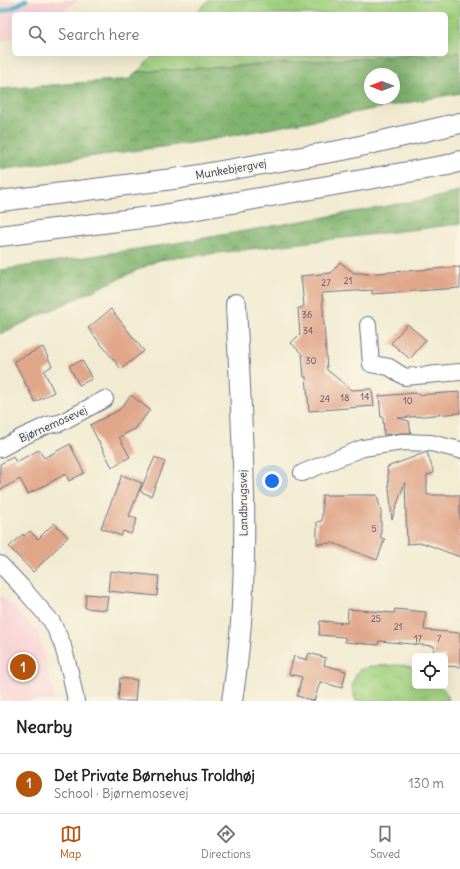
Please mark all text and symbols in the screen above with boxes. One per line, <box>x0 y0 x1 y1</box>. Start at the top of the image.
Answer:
search box <box>12 12 448 56</box>
icon: search <box>26 23 48 45</box>
text: Search here <box>58 25 139 44</box>
north arrow <box>364 68 400 104</box>
street label: Munkebjergvej <box>194 156 268 182</box>
house number: 21 <box>344 275 352 286</box>
house number: 27 <box>321 277 331 288</box>
house number: 36 <box>302 309 312 320</box>
house number: 34 <box>303 325 313 336</box>
house number: 30 <box>305 355 317 366</box>
house number: 14 <box>361 391 369 402</box>
house number: 18 <box>341 392 349 403</box>
house number: 24 <box>320 393 330 404</box>
house number: 10 <box>403 395 413 406</box>
street label: Bjørnemosevej <box>17 403 89 445</box>
street label: Landbrugsvej <box>235 469 251 537</box>
your location <box>262 471 282 491</box>
house number: 5 <box>371 523 377 534</box>
house number: 25 <box>371 613 381 624</box>
house number: 21 <box>394 621 402 632</box>
house number: 17 <box>414 633 423 644</box>
house number: 7 <box>437 633 442 644</box>
pin: 1 <box>10 652 36 682</box>
map controls <box>412 653 448 689</box>
button: locate <box>412 653 448 689</box>
text: Nearby <box>16 716 72 738</box>
text: Det Private Børnehus Troldhøj <box>54 766 255 785</box>
text: 1 <box>26 775 32 792</box>
text: 130 m <box>408 775 444 792</box>
text: School · Bjørnemosevej <box>54 785 188 802</box>
tab: Map <box>60 823 82 861</box>
tab: Directions <box>201 823 251 861</box>
tab: Saved <box>370 823 400 861</box>

